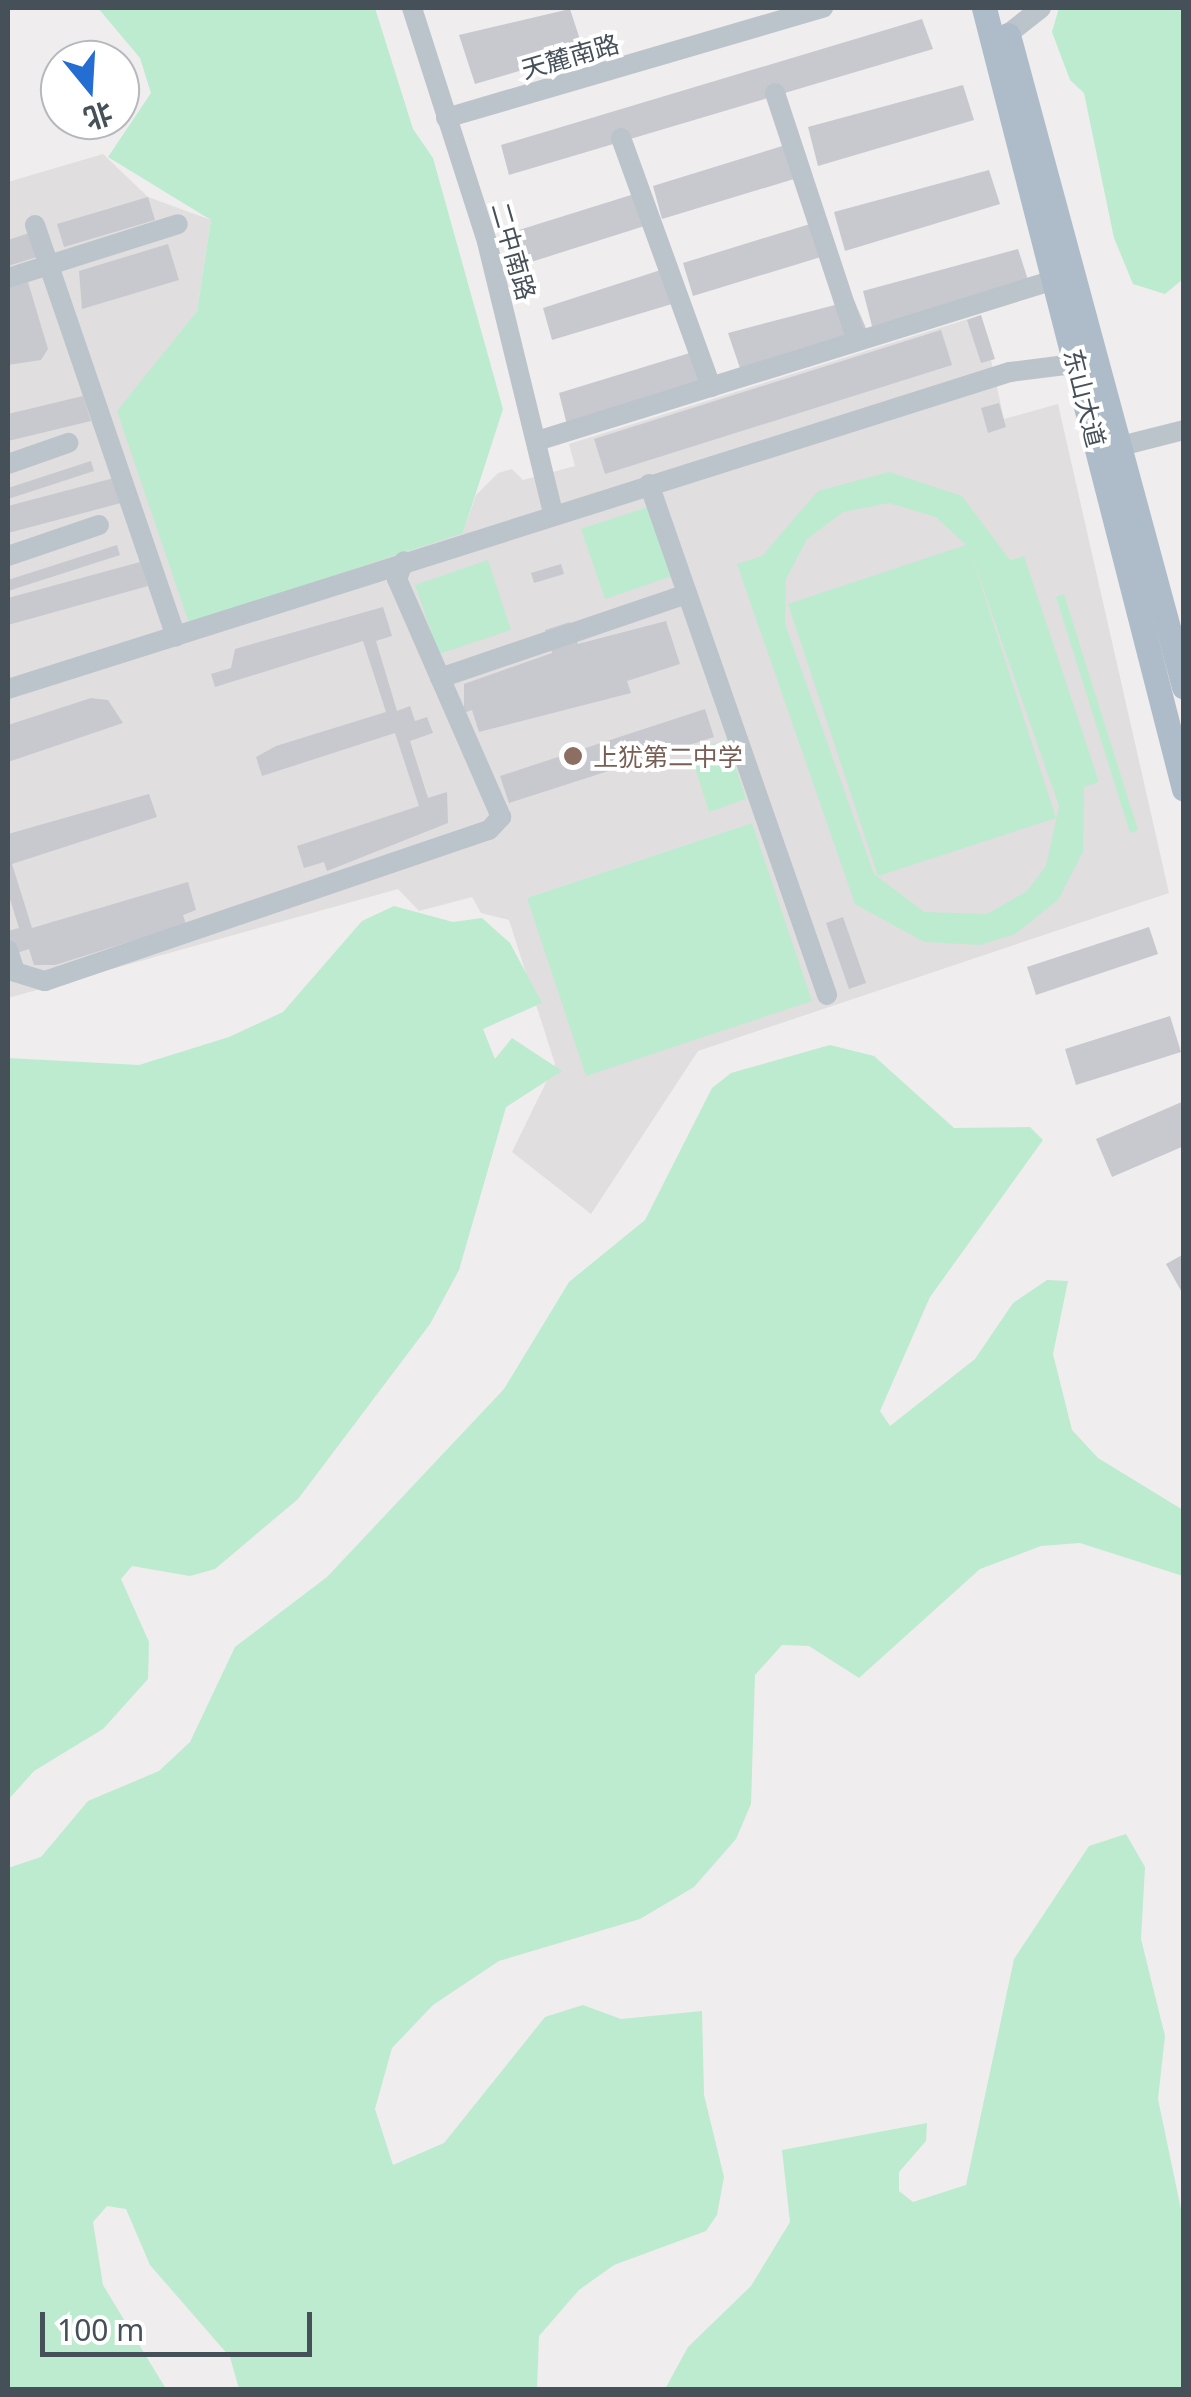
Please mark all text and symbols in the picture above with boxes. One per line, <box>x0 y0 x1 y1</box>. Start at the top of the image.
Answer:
street label: 天麓南路 <box>518 28 622 84</box>
north arrow <box>40 40 140 140</box>
text: 北 <box>79 94 118 139</box>
street label: 二中南路 <box>486 199 542 303</box>
street label: 东山大道 <box>1058 346 1112 450</box>
place label: 上犹第二中学 <box>593 741 743 771</box>
marker: 上犹第二中学 <box>562 745 584 767</box>
scale bar <box>45 2292 318 2354</box>
text: 100 m <box>57 2309 144 2350</box>

